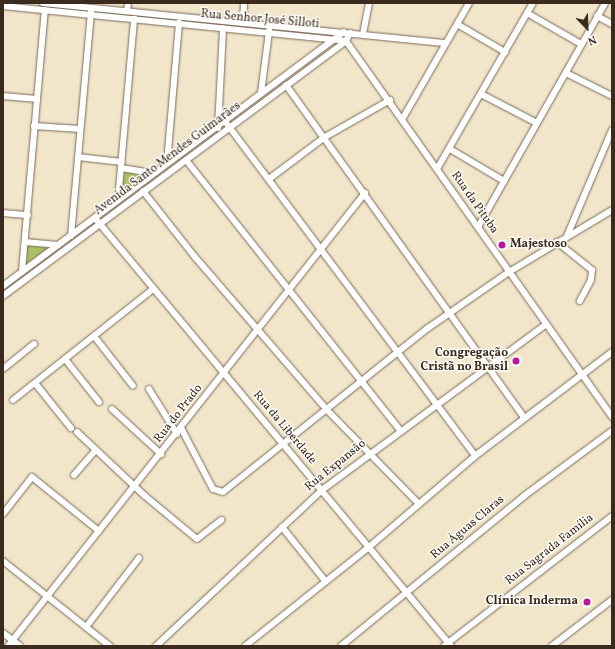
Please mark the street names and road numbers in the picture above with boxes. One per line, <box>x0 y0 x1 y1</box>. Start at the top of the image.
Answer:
street label: Rua Senhor José Silloti <box>200 8 320 32</box>
street label: Avenida Santo Mendes Guimarães <box>92 99 244 219</box>
street label: Rua da Pituba <box>447 169 501 237</box>
street label: Rua do Prado <box>152 382 206 446</box>
street label: Rua da Liberdade <box>249 388 319 468</box>
street label: Rua Expansão <box>303 437 369 495</box>
street label: Rua Águas Claras <box>428 493 508 563</box>
street label: Rua Sagrada Família <box>503 511 597 589</box>

